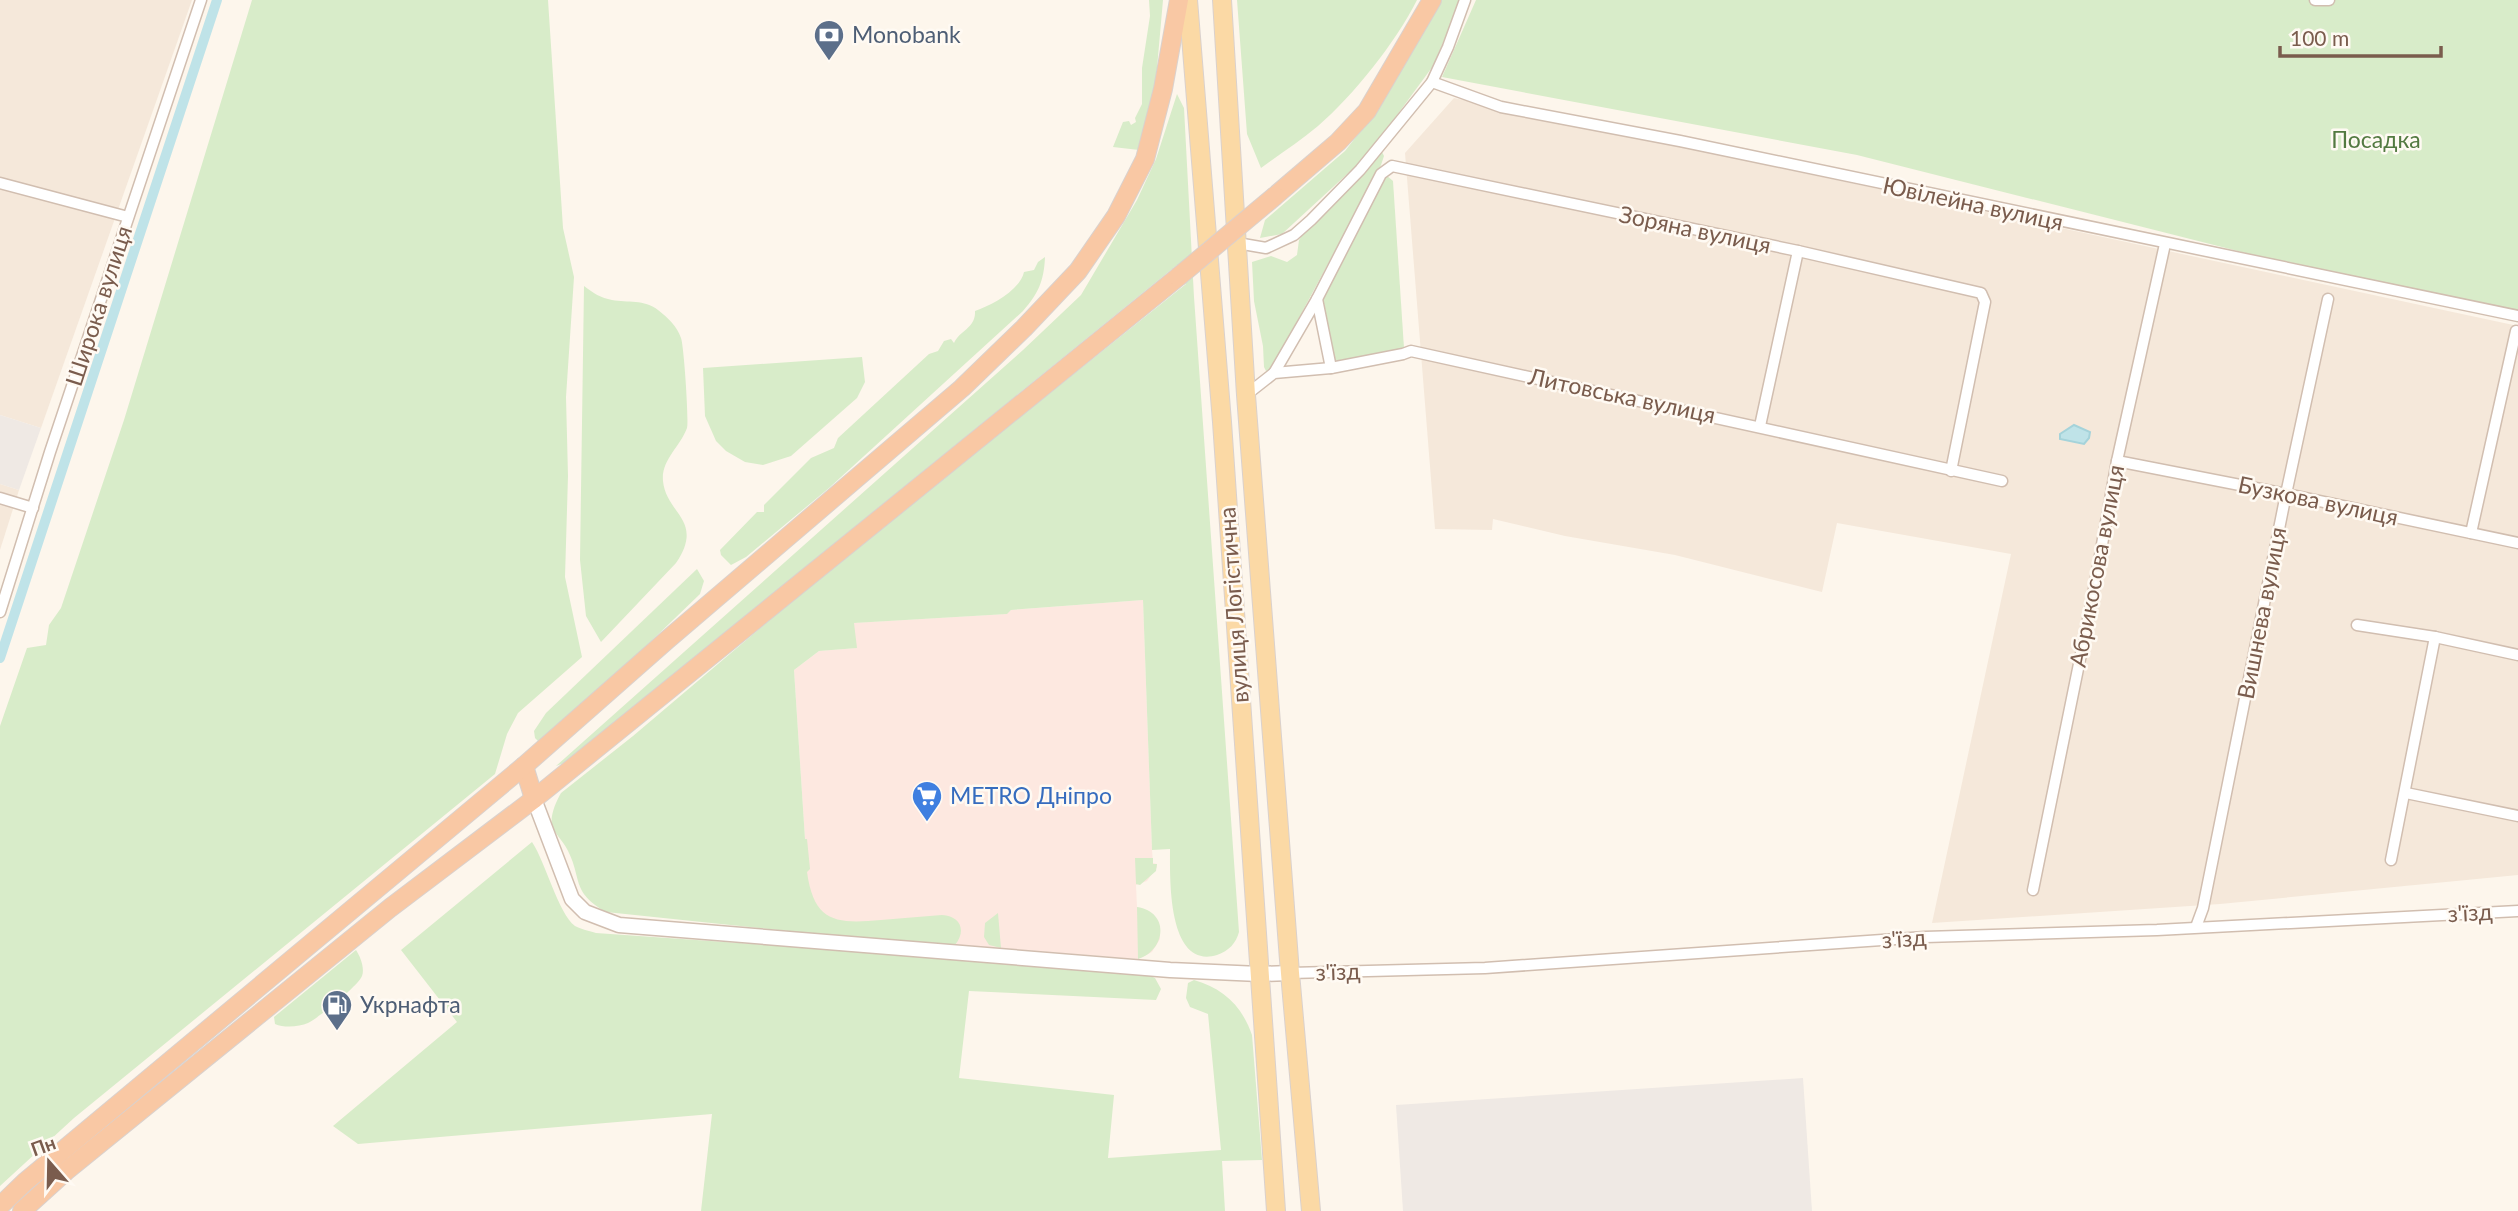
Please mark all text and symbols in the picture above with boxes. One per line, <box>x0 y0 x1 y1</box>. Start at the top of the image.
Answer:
scale bar <box>2280 14 2441 58</box>
bank icon: Monobank <box>812 18 846 62</box>
place label: Monobank <box>852 20 961 48</box>
text: 100 m <box>2290 25 2349 50</box>
park label: Посадка <box>2331 125 2421 153</box>
street label: Ювілейна вулиця <box>1880 170 2066 236</box>
street label: Зоряна вулиця <box>1617 199 1774 259</box>
street label: Широка вулиця <box>59 222 137 389</box>
street label: Литовська вулиця <box>1525 361 1718 429</box>
street label: Абрикосова вулиця <box>2063 462 2129 669</box>
street label: Бузкова вулиця <box>2236 469 2401 531</box>
street label: вулиця Логістична <box>1212 506 1254 704</box>
street label: Вишнева вулиця <box>2231 525 2291 701</box>
supermarket icon: METRO Дніпро <box>910 779 944 823</box>
place label: METRO Дніпро <box>950 781 1112 809</box>
street label: з'їзд <box>2447 897 2493 927</box>
street label: з'їзд <box>1881 922 1927 954</box>
street label: з'їзд <box>1315 956 1361 986</box>
fuel station icon: Укрнафта <box>320 988 354 1032</box>
place label: Укрнафта <box>360 990 461 1018</box>
north arrow <box>14 1127 84 1197</box>
text: Пн <box>27 1131 59 1161</box>

